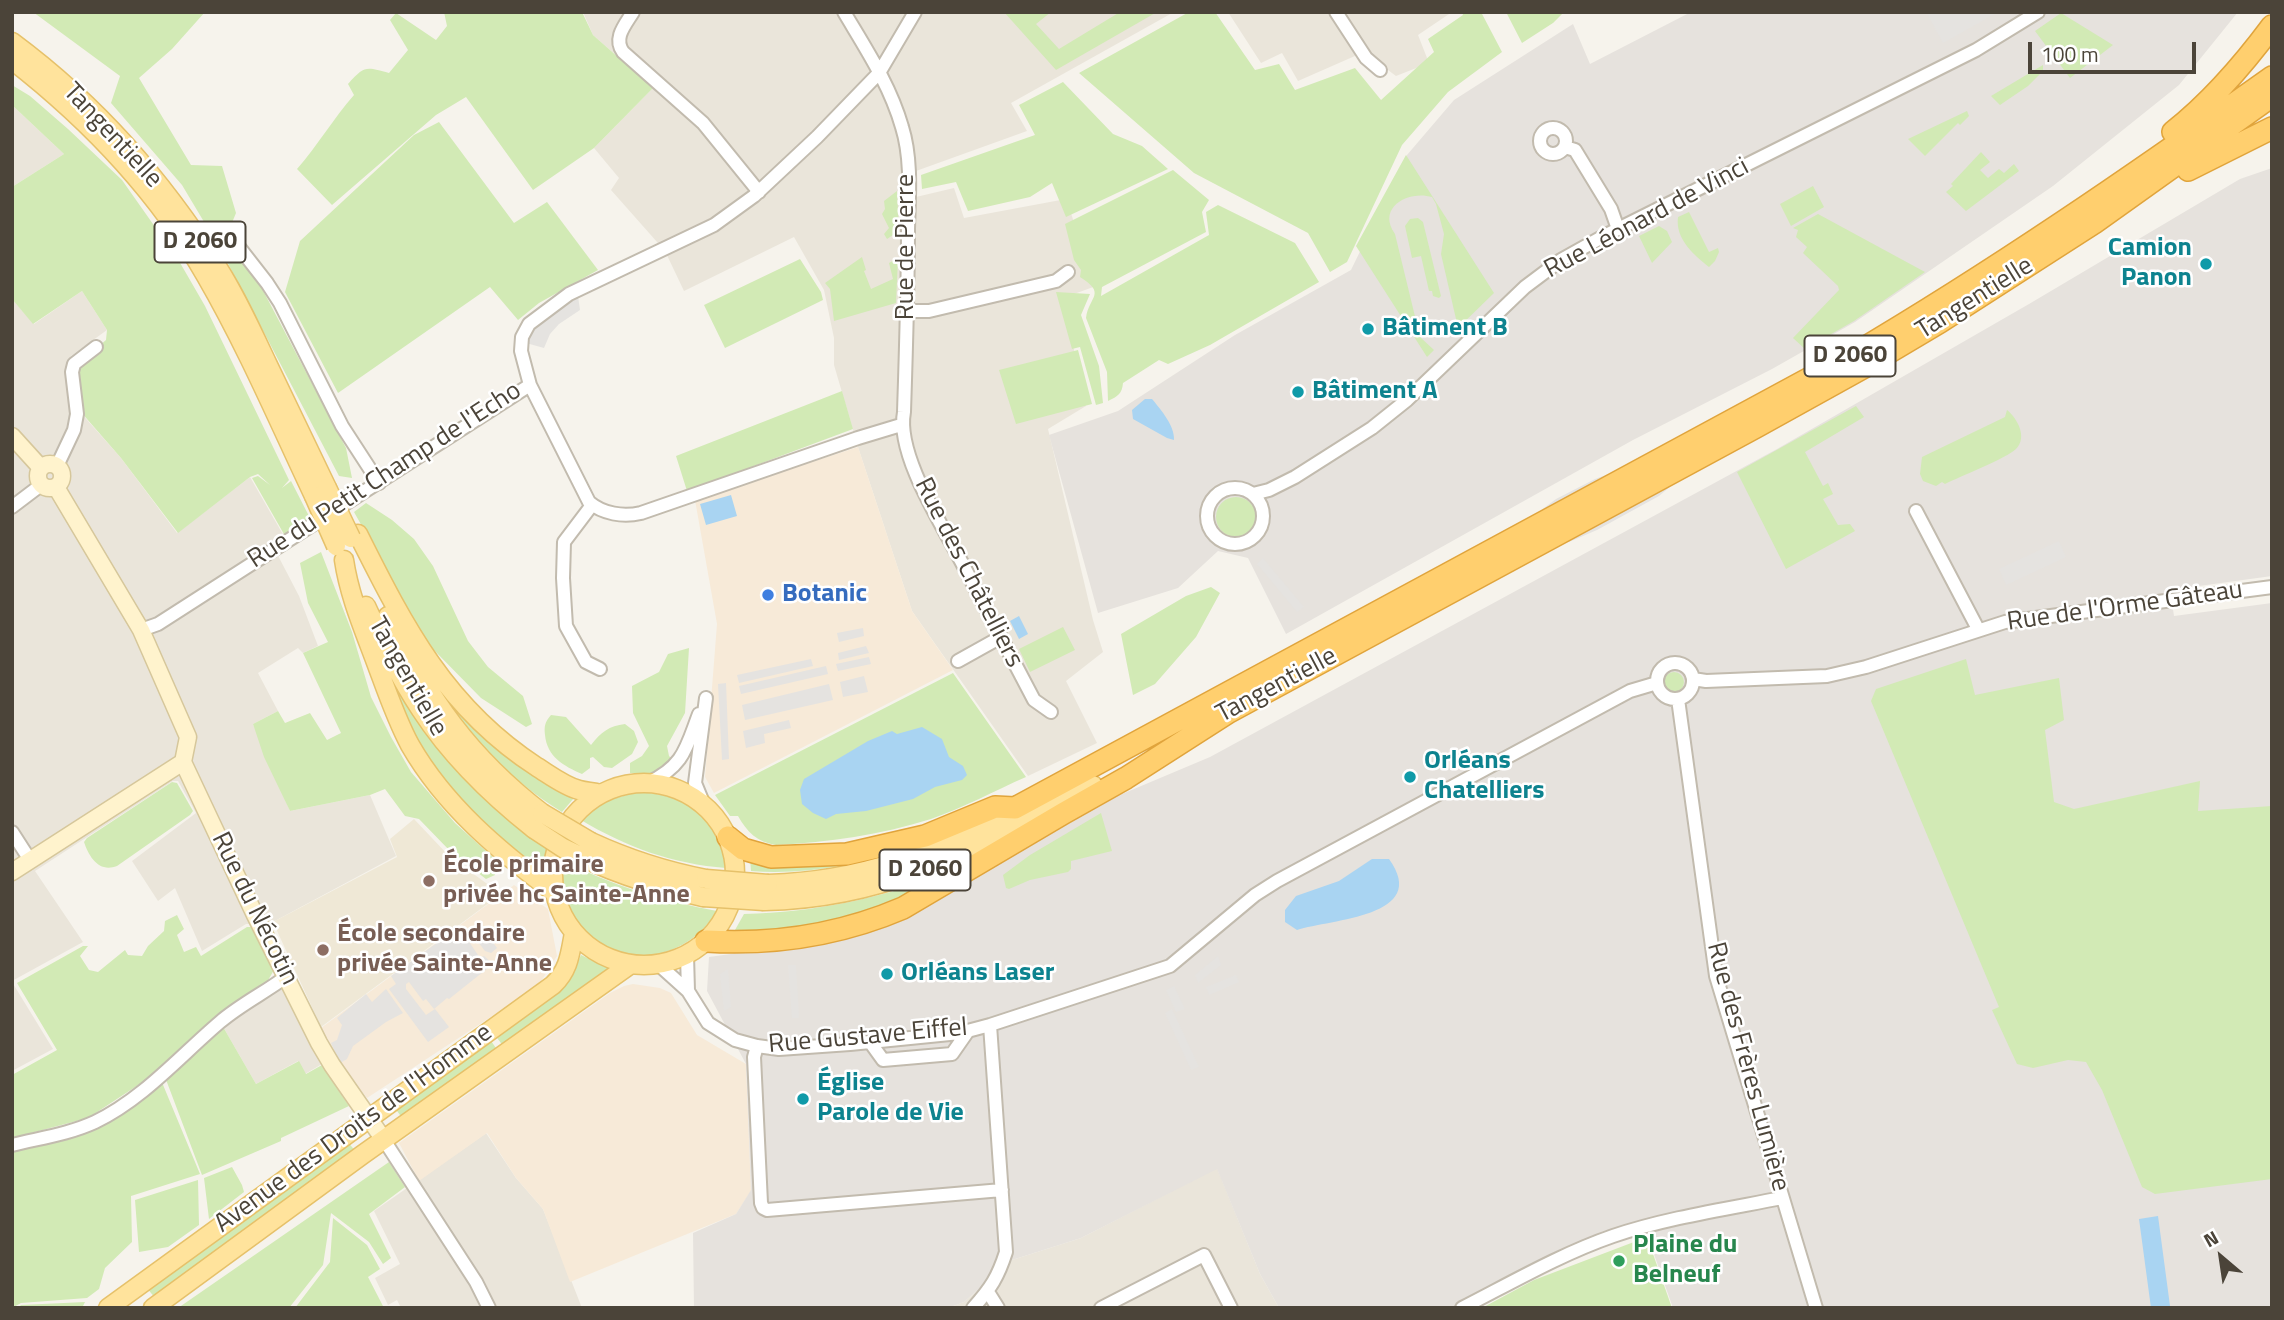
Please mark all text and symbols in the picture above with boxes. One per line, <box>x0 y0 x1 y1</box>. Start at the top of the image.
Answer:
scale bar <box>2032 28 2200 72</box>
text: 100 m <box>2041 38 2098 70</box>
street label: Tangentielle <box>56 77 168 195</box>
street label: Rue Léonard de Vinci <box>1539 152 1755 286</box>
street label: Rue de Pierre <box>891 174 923 320</box>
road number: D 2060 <box>154 222 246 262</box>
place label: Camion Panon <box>2108 233 2192 294</box>
street label: Tangentielle <box>1911 251 2039 347</box>
marker: Camion Panon <box>2198 256 2214 272</box>
place label: Bâtiment B <box>1382 313 1508 345</box>
marker: Bâtiment B <box>1360 321 1376 337</box>
road number: D 2060 <box>1804 335 1896 376</box>
street label: Rue du Petit Champ de l'Echo <box>243 376 527 576</box>
place label: Bâtiment A <box>1312 376 1438 408</box>
marker: Bâtiment A <box>1290 384 1306 400</box>
street label: Rue des Châtelliers <box>907 473 1029 673</box>
street label: Rue de l'Orme Gâteau <box>2005 575 2245 639</box>
place label: Botanic <box>782 579 867 611</box>
marker: Botanic <box>760 587 776 603</box>
street label: Tangentielle <box>361 612 453 742</box>
street label: Tangentielle <box>1211 641 1343 731</box>
place label: Orléans Chatelliers <box>1424 746 1544 808</box>
marker: Orléans Chatelliers <box>1402 769 1418 785</box>
street label: Rue du Nécotin <box>204 828 304 990</box>
place label: École primaire privée hc Sainte-Anne <box>443 850 690 912</box>
road number: D 2060 <box>880 850 970 890</box>
marker: École primaire privée hc Sainte-Anne <box>421 873 437 889</box>
place label: École secondaire privée Sainte-Anne <box>337 919 552 981</box>
street label: Rue des Frères Lumière <box>1699 939 1795 1195</box>
marker: École secondaire privée Sainte-Anne <box>315 942 331 958</box>
place label: Orléans Laser <box>901 958 1054 990</box>
marker: Orléans Laser <box>879 966 895 982</box>
street label: Rue Gustave Eiffel <box>767 1013 969 1061</box>
street label: Avenue des Droits de l'Homme <box>209 1018 499 1240</box>
place label: Église Parole de Vie <box>817 1068 964 1130</box>
marker: Église Parole de Vie <box>795 1091 811 1107</box>
north arrow <box>2186 1222 2256 1292</box>
text: N <box>2198 1222 2223 1254</box>
place label: Plaine du Belneuf <box>1633 1230 1737 1292</box>
marker: Plaine du Belneuf <box>1611 1253 1627 1269</box>

